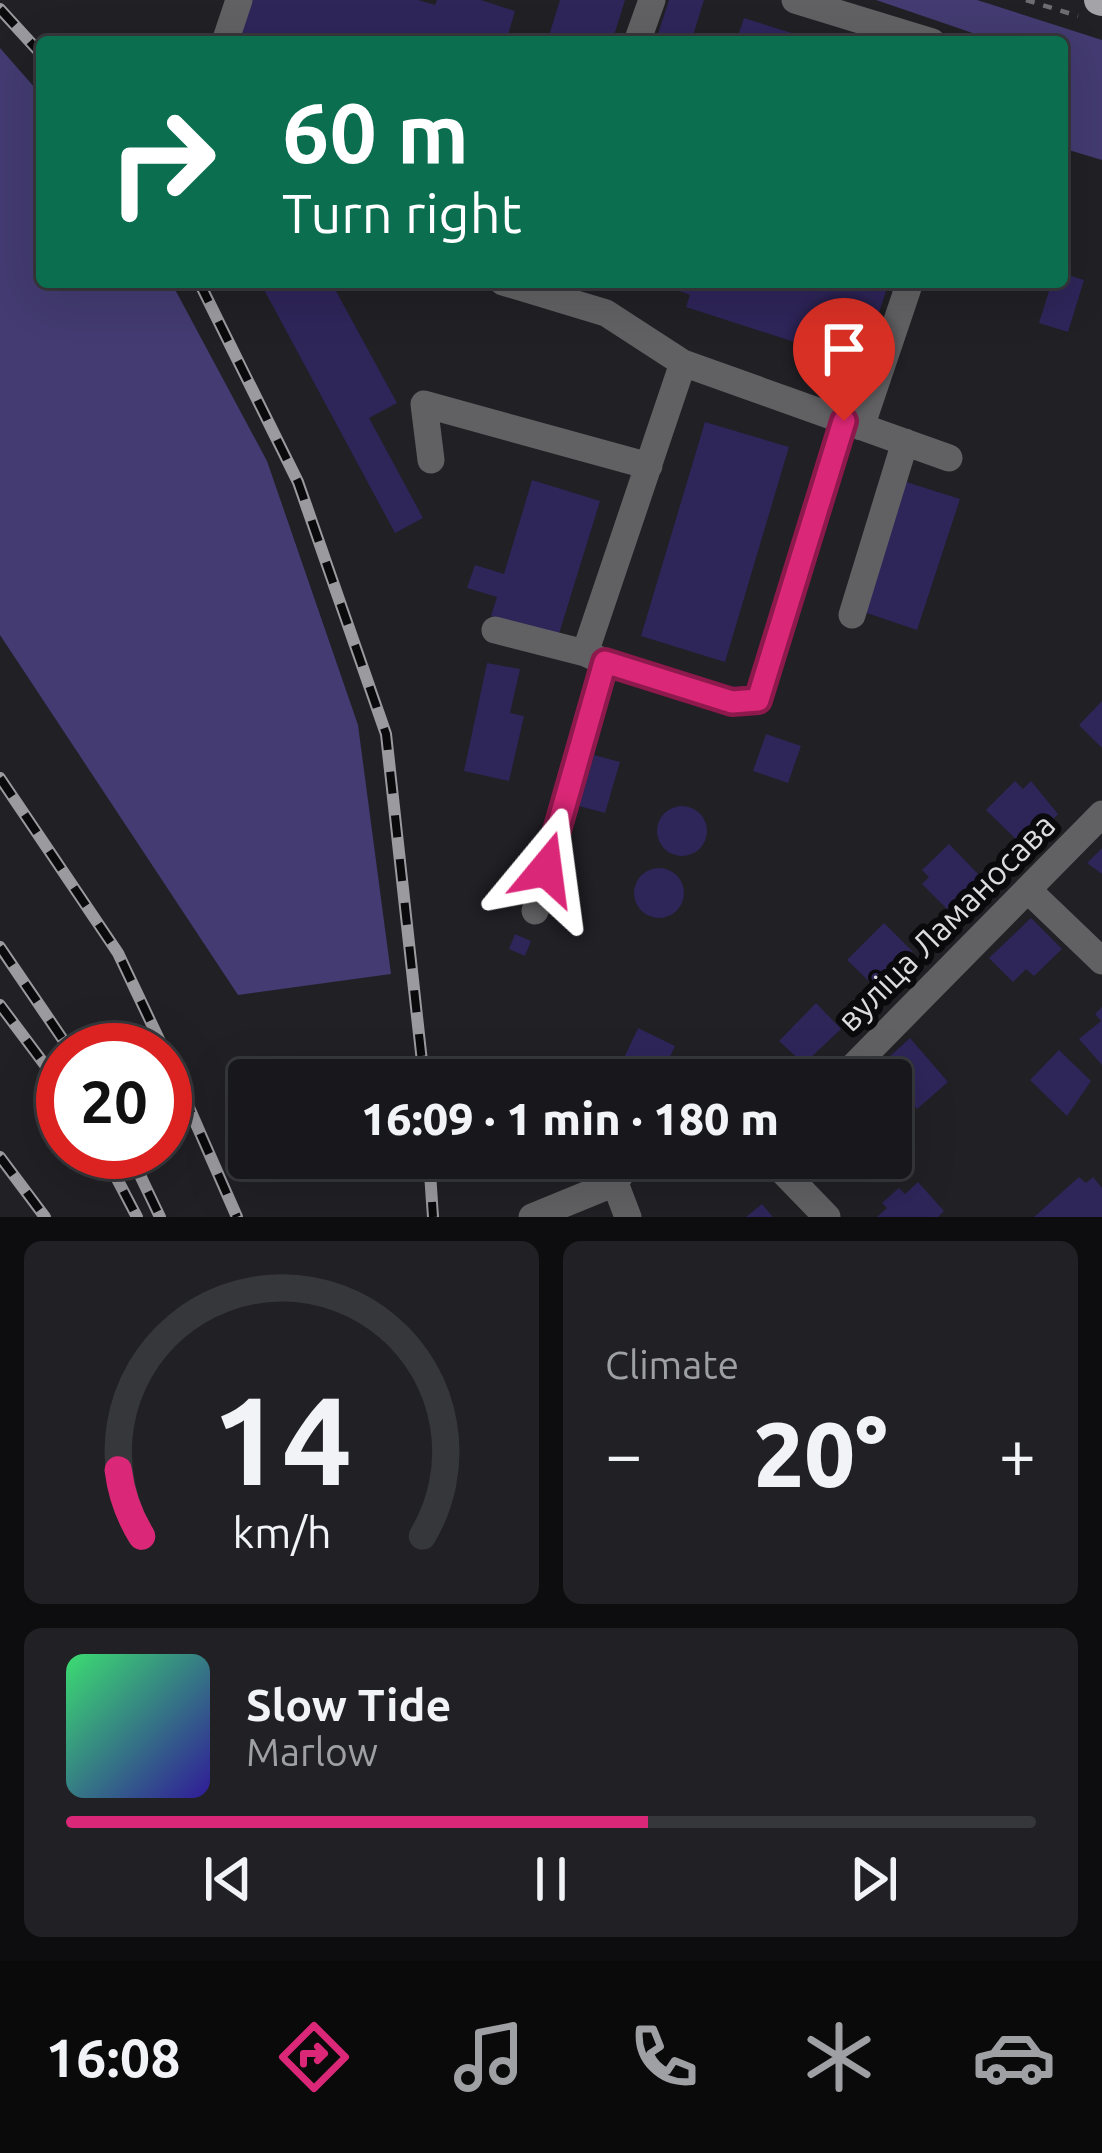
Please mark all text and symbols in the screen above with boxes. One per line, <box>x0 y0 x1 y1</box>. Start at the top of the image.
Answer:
icon: right <box>84 84 240 240</box>
text: 60 m <box>282 85 469 179</box>
text: Turn right <box>282 183 522 243</box>
pin <box>793 298 895 421</box>
icon: arrive <box>811 316 877 382</box>
position arrow <box>483 806 609 932</box>
street label: вуліца Ламаносава <box>830 806 1062 1038</box>
speed limit sign: 20 <box>36 1023 192 1179</box>
text: 16:09 · 1 min · 180 m <box>361 1093 779 1144</box>
text: Climate <box>605 1343 739 1386</box>
text: 14 <box>211 1369 352 1509</box>
text: 20° <box>753 1403 888 1504</box>
text: − <box>605 1416 642 1490</box>
text: + <box>999 1416 1036 1490</box>
text: km/h <box>232 1507 331 1555</box>
text: Slow Tide <box>246 1679 451 1730</box>
text: Marlow <box>246 1730 378 1773</box>
icon: previous <box>195 1846 261 1912</box>
icon: pause <box>518 1846 584 1912</box>
icon: next <box>841 1846 907 1912</box>
icon: directions <box>272 2015 356 2099</box>
icon: music <box>447 2015 531 2099</box>
icon: phone <box>622 2015 706 2099</box>
icon: climate <box>797 2015 881 2099</box>
icon: car <box>972 2015 1056 2099</box>
text: 16:08 <box>46 2027 181 2087</box>

